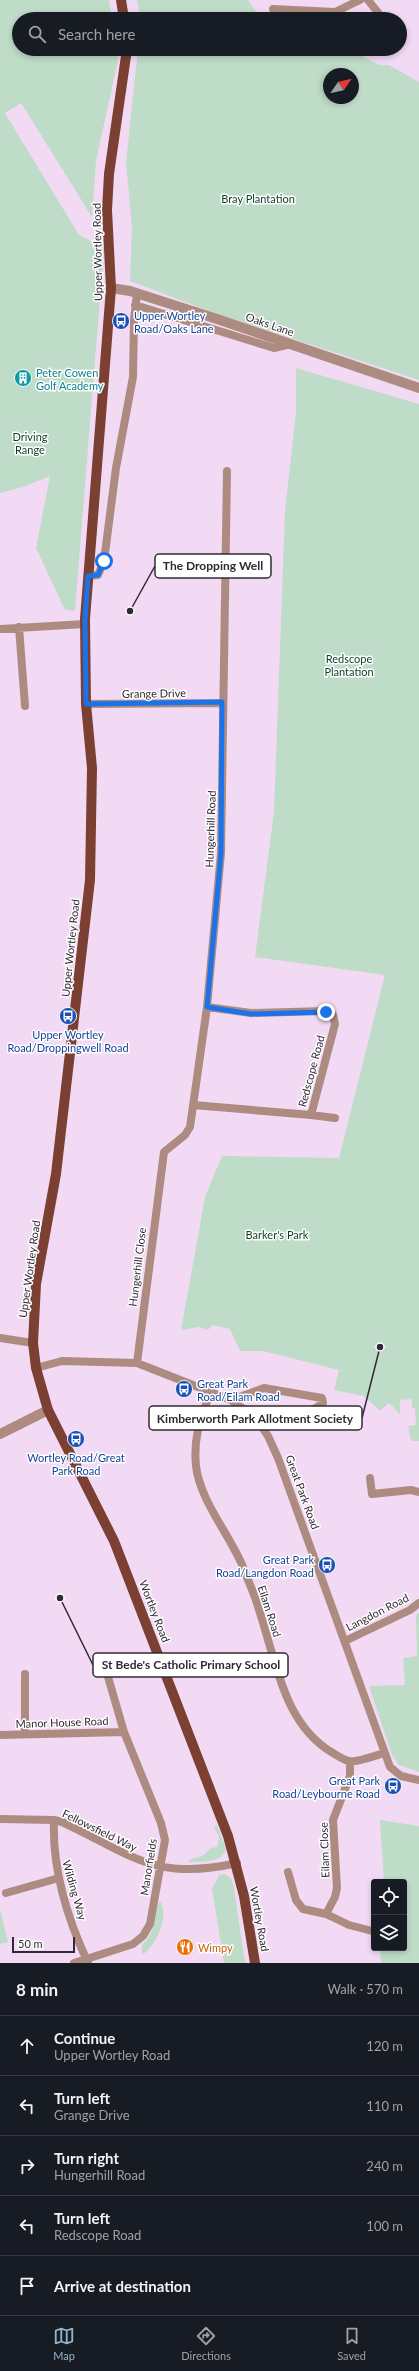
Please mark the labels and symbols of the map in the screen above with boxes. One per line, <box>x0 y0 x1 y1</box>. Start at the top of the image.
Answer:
north arrow <box>323 68 359 104</box>
park label: Bray Plantation <box>221 192 295 205</box>
street label: Upper Wortley Road <box>90 203 104 301</box>
place label: Upper Wortley Road/Oaks Lane <box>134 309 214 335</box>
street label: Oaks Lane <box>244 310 296 338</box>
bus stop icon: Upper Wortley Road/Oaks Lane <box>111 311 131 331</box>
place label: Peter Cowen Golf Academy <box>36 366 104 392</box>
building icon: Peter Cowen Golf Academy <box>13 368 33 388</box>
park label: Driving Range <box>12 430 48 456</box>
route start <box>95 552 113 570</box>
callout: The Dropping Well <box>155 554 271 578</box>
text: The Dropping Well <box>163 558 263 573</box>
park label: Redscope Plantation <box>324 652 374 678</box>
street label: Grange Drive <box>122 686 186 700</box>
street label: Hungerhill Road <box>202 790 218 868</box>
street label: Upper Wortley Road <box>58 898 82 998</box>
route end <box>317 1003 335 1021</box>
bus stop icon: Upper Wortley Road/Droppingwell Road <box>58 1006 78 1026</box>
place label: Upper Wortley Road/Droppingwell Road <box>7 1028 129 1054</box>
street label: Redscope Road <box>295 1034 327 1108</box>
street label: Upper Wortley Road <box>16 1219 42 1319</box>
street label: Hungerhill Close <box>126 1227 148 1307</box>
park label: Barker's Park <box>246 1228 309 1241</box>
place label: Great Park Road/Eilam Road <box>197 1377 280 1403</box>
bus stop icon: Great Park Road/Eilam Road <box>174 1379 194 1399</box>
callout: Kimberworth Park Allotment Society <box>149 1406 362 1430</box>
text: Kimberworth Park Allotment Society <box>157 1411 354 1426</box>
bus stop icon: Wortley Road/Great Park Road <box>66 1429 86 1449</box>
place label: Wortley Road/Great Park Road <box>27 1451 125 1477</box>
street label: Great Park Road <box>283 1453 323 1531</box>
place label: Great Park Road/Langdon Road <box>216 1553 314 1579</box>
bus stop icon: Great Park Road/Langdon Road <box>317 1555 337 1575</box>
street label: Wortley Road <box>137 1578 173 1644</box>
street label: Eilam Road <box>256 1584 284 1638</box>
street label: Langdon Road <box>343 1591 411 1633</box>
callout: St Bede's Catholic Primary School <box>93 1653 288 1677</box>
text: St Bede's Catholic Primary School <box>102 1657 280 1672</box>
street label: Manor House Road <box>15 1714 109 1730</box>
place label: Great Park Road/Leybourne Road <box>272 1774 380 1800</box>
bus stop icon: Great Park Road/Leybourne Road <box>383 1776 403 1796</box>
street label: Fellowsfield Way <box>60 1806 140 1854</box>
street label: Eilam Close <box>317 1822 331 1878</box>
street label: Manorfields <box>137 1837 159 1896</box>
street label: Wilding Way <box>60 1859 90 1922</box>
street label: Wortley Road <box>248 1885 272 1953</box>
scale bar <box>12 1935 75 1954</box>
restaurant icon: Wimpy <box>175 1937 195 1957</box>
place label: Wimpy <box>198 1941 233 1954</box>

